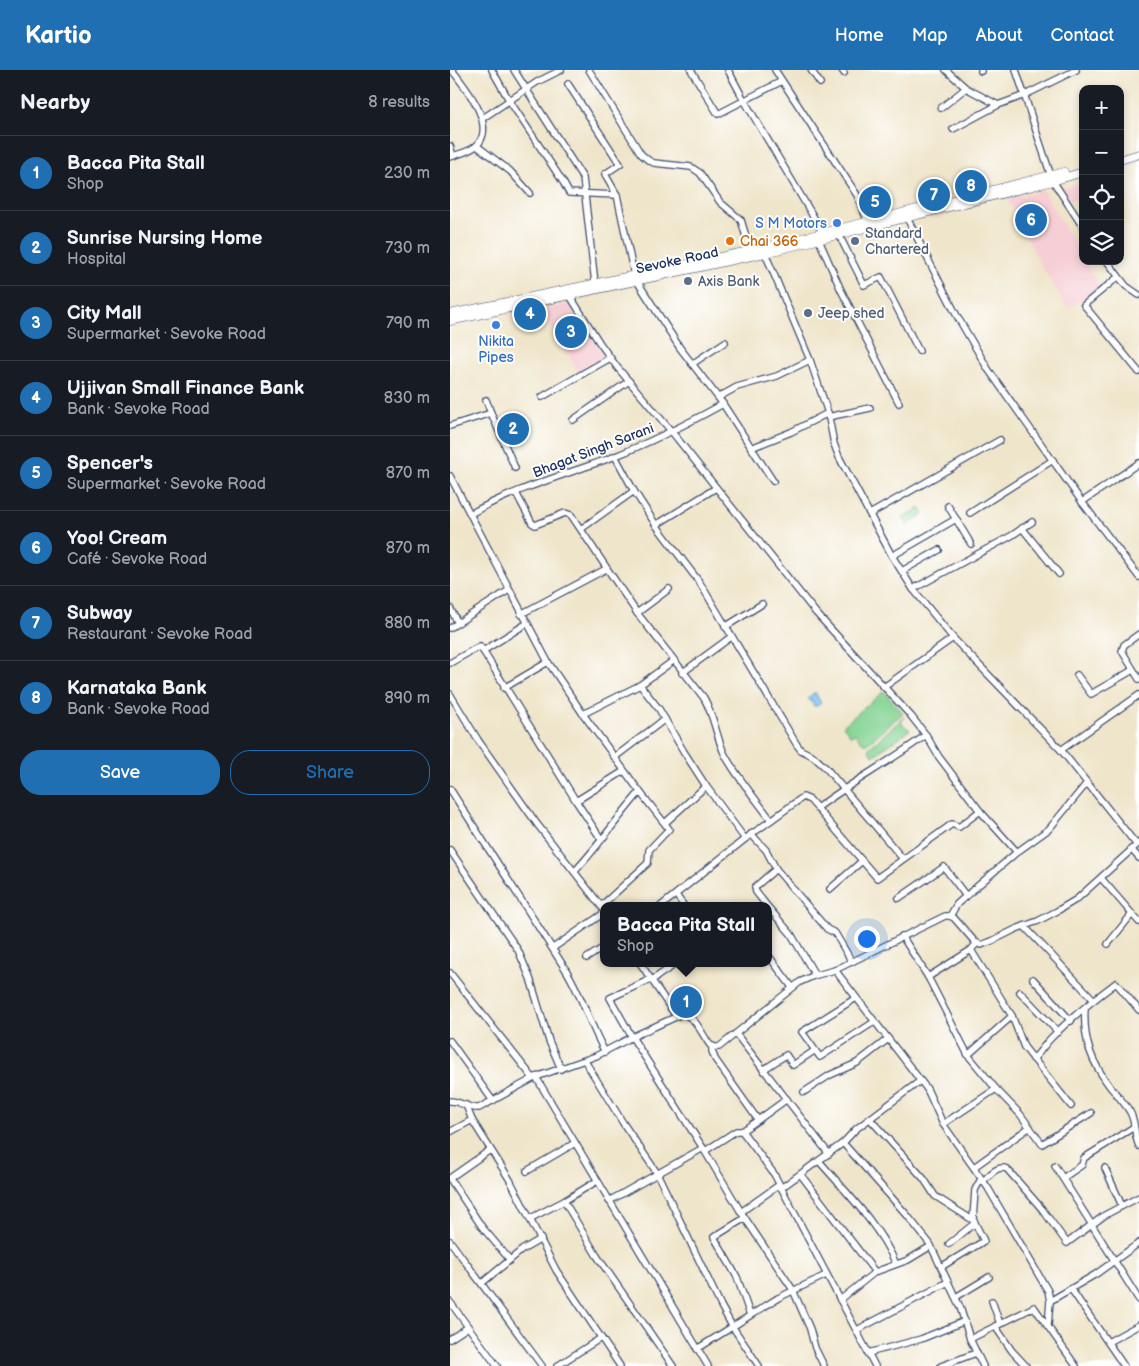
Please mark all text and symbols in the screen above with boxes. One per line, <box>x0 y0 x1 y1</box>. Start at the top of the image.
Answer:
text: Kartio <box>25 21 92 50</box>
text: Home <box>835 25 884 46</box>
text: Map <box>912 25 948 46</box>
text: About <box>976 25 1023 46</box>
text: Contact <box>1051 25 1114 46</box>
map controls <box>1079 85 1124 265</box>
button: + <box>1079 85 1124 130</box>
text: Nearby <box>20 90 90 115</box>
text: 8 results <box>368 93 430 112</box>
button: − <box>1079 130 1124 175</box>
text: Bacca Pita Stall <box>67 152 205 175</box>
text: 1 <box>33 164 39 183</box>
text: 230 m <box>384 164 430 183</box>
pin: 8 <box>955 167 987 205</box>
text: Shop <box>67 175 104 194</box>
button: locate <box>1079 175 1124 220</box>
pin: 7 <box>918 176 950 214</box>
pin: 5 <box>859 183 891 221</box>
pin: 6 <box>1015 201 1047 239</box>
place label: S M Motors <box>755 215 827 232</box>
marker: S M Motors <box>831 217 843 229</box>
button: layers <box>1079 220 1124 265</box>
place label: Standard Chartered <box>865 225 929 258</box>
text: Sunrise Nursing Home <box>67 227 262 250</box>
place label: Chai 366 <box>740 233 799 250</box>
marker: Chai 366 <box>724 235 736 247</box>
marker: Standard Chartered <box>849 235 861 247</box>
text: 2 <box>31 239 41 258</box>
text: 730 m <box>385 239 430 258</box>
street label: Sevoke Road <box>634 243 720 278</box>
text: Hospital <box>67 250 126 269</box>
place label: Axis Bank <box>698 273 760 290</box>
marker: Axis Bank <box>682 275 694 287</box>
pin: 4 <box>514 295 546 333</box>
text: City Mall <box>67 302 142 325</box>
place label: Jeep shed <box>818 305 885 322</box>
marker: Jeep shed <box>802 307 814 319</box>
pin: 3 <box>555 313 587 351</box>
text: 3 <box>31 314 41 333</box>
text: 790 m <box>386 314 430 333</box>
marker: Nikita Pipes <box>490 319 502 331</box>
text: Supermarket · Sevoke Road <box>67 325 266 344</box>
place label: Nikita Pipes <box>478 333 514 366</box>
text: Ujjivan Small Finance Bank <box>67 377 304 400</box>
text: 4 <box>31 389 41 408</box>
text: 830 m <box>384 389 430 408</box>
text: Bank · Sevoke Road <box>67 400 210 419</box>
pin: 2 <box>497 410 529 448</box>
street label: Bhagat Singh Sarani <box>530 420 656 481</box>
text: Spencer's <box>67 452 153 475</box>
text: 5 <box>31 464 41 483</box>
text: 870 m <box>386 464 430 483</box>
text: Supermarket · Sevoke Road <box>67 475 266 494</box>
text: Yoo! Cream <box>67 527 167 550</box>
text: 6 <box>31 539 41 558</box>
text: 870 m <box>386 539 430 558</box>
text: Café · Sevoke Road <box>67 550 207 569</box>
text: Subway <box>67 602 132 625</box>
text: 7 <box>32 614 40 633</box>
text: 880 m <box>384 614 430 633</box>
text: Restaurant · Sevoke Road <box>67 625 253 644</box>
text: Karnataka Bank <box>67 677 207 700</box>
text: 8 <box>31 689 41 708</box>
text: 890 m <box>384 689 430 708</box>
text: Bank · Sevoke Road <box>67 700 210 719</box>
button: Save <box>20 750 220 795</box>
button: Share <box>230 750 430 795</box>
popup <box>600 902 772 967</box>
text: Bacca Pita Stall <box>617 914 755 937</box>
your location <box>854 926 880 952</box>
text: Shop <box>617 937 654 956</box>
pin: 1 <box>670 983 702 1021</box>

